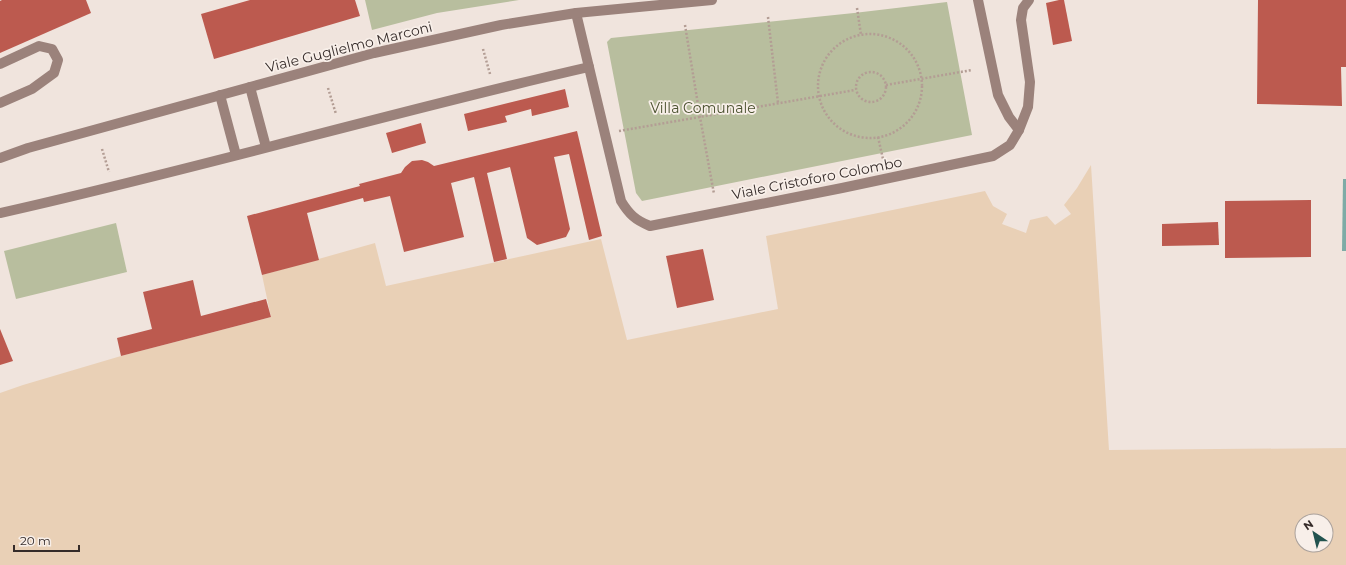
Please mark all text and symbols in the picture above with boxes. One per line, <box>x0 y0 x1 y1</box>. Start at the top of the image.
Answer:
street label: Viale Guglielmo Marconi <box>264 18 434 76</box>
park label: Villa Comunale <box>650 99 756 117</box>
street label: Viale Cristoforo Colombo <box>730 153 904 203</box>
north arrow <box>1294 513 1334 553</box>
text: N <box>1301 517 1316 533</box>
scale bar <box>14 527 79 553</box>
text: 20 m <box>20 533 51 548</box>

